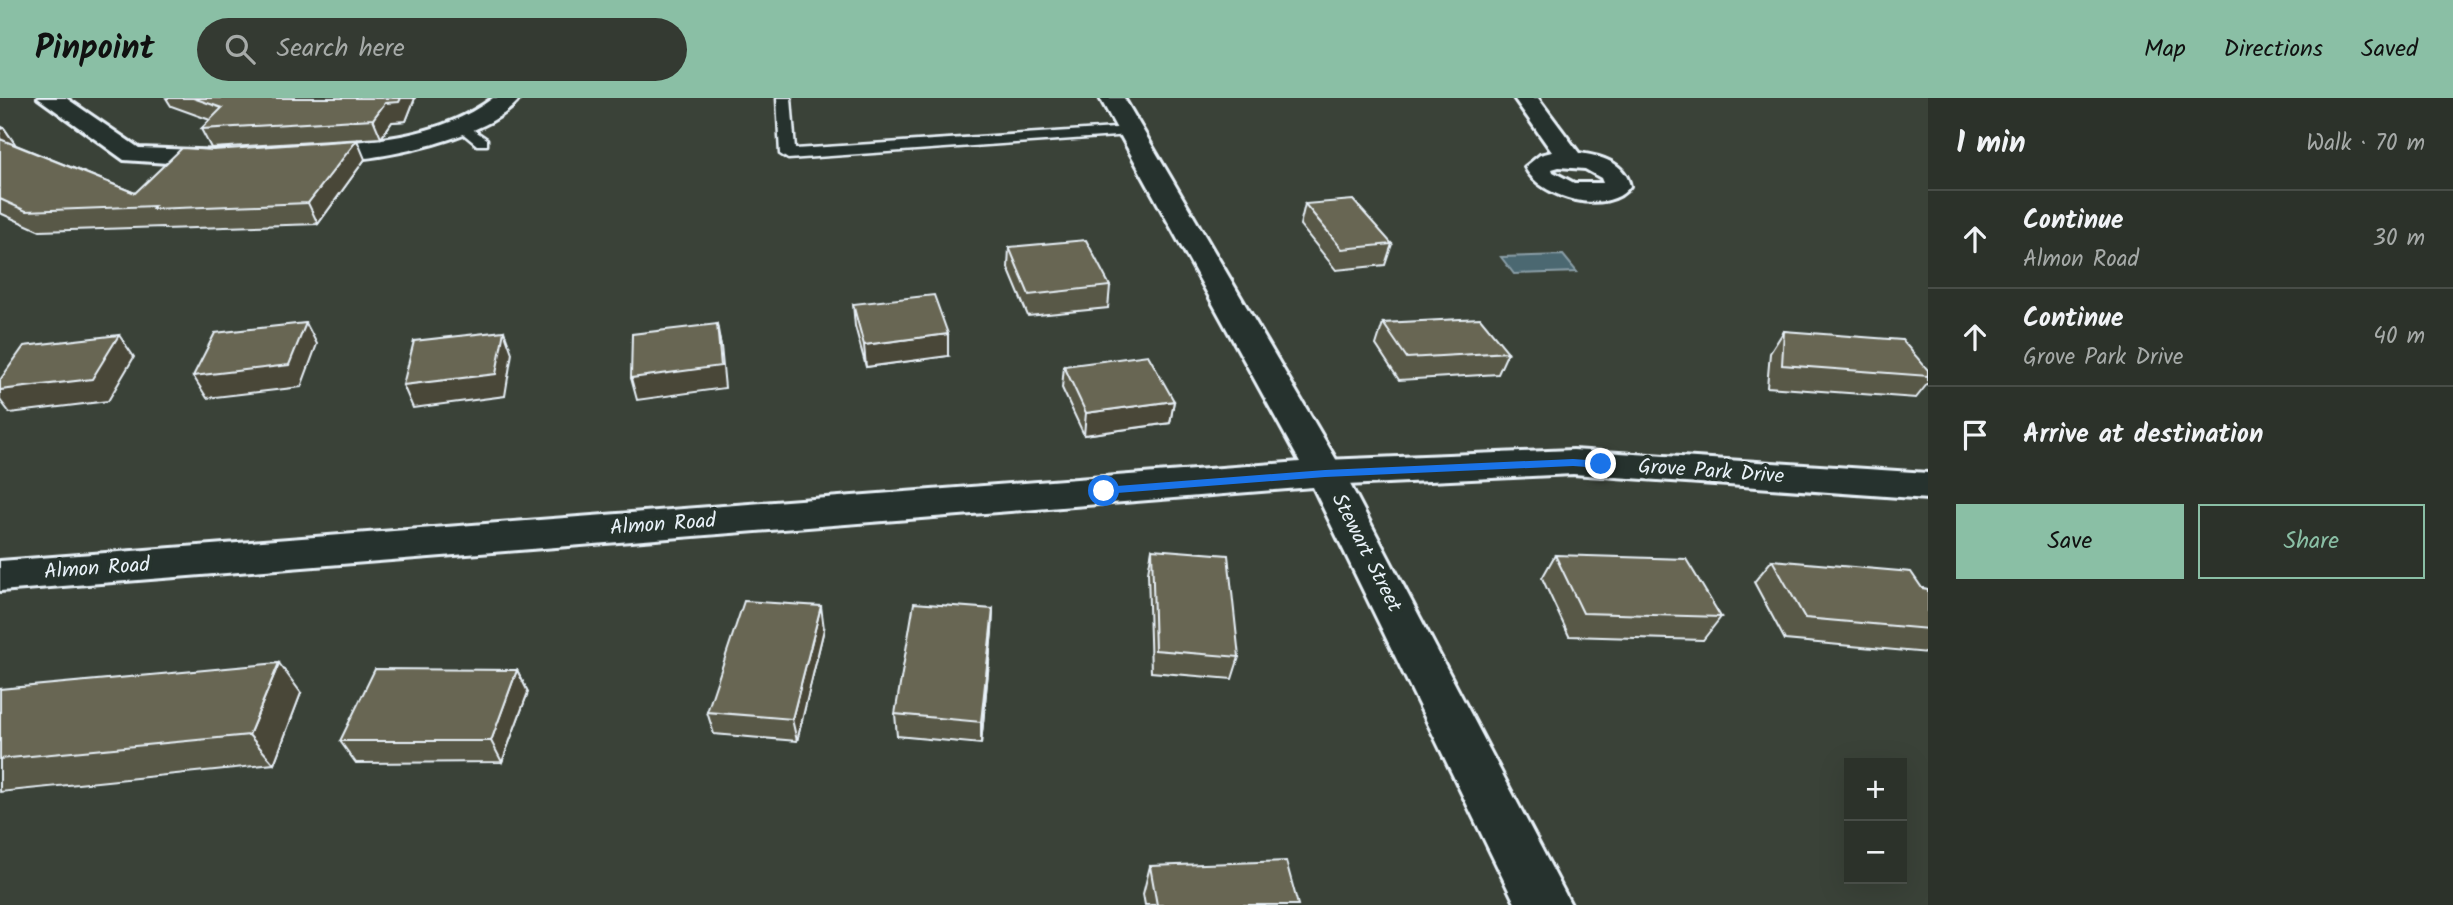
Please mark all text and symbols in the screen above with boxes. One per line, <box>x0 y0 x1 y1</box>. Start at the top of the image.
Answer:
search box <box>197 18 687 81</box>
text: Pinpoint <box>35 23 155 76</box>
text: Search here <box>277 28 405 70</box>
icon: search <box>221 30 259 68</box>
text: Map <box>2144 30 2186 69</box>
text: Directions <box>2224 30 2323 69</box>
text: Saved <box>2361 30 2418 69</box>
text: 1 min <box>1956 120 2026 168</box>
text: Walk · 70 m <box>2306 126 2425 162</box>
text: Continue <box>2023 200 2124 242</box>
icon: ahead <box>1956 220 1994 258</box>
text: 30 m <box>2373 221 2425 257</box>
text: Almon Road <box>2023 242 2139 278</box>
text: Continue <box>2023 298 2124 340</box>
icon: ahead <box>1956 318 1994 356</box>
text: 40 m <box>2373 319 2425 355</box>
text: Grove Park Drive <box>2023 340 2183 376</box>
text: Arrive at destination <box>2023 414 2263 456</box>
icon: arrive <box>1956 416 1994 454</box>
route end <box>1585 448 1616 479</box>
street label: Grove Park Drive <box>1637 450 1786 494</box>
route start <box>1088 475 1119 506</box>
street label: Stewart Street <box>1322 488 1410 619</box>
button: Save <box>1956 504 2184 579</box>
button: Share <box>2198 504 2425 579</box>
street label: Almon Road <box>609 505 717 545</box>
street label: Almon Road <box>43 549 151 589</box>
map controls <box>1844 758 1907 884</box>
button: + <box>1844 758 1907 821</box>
button: − <box>1844 821 1907 884</box>

